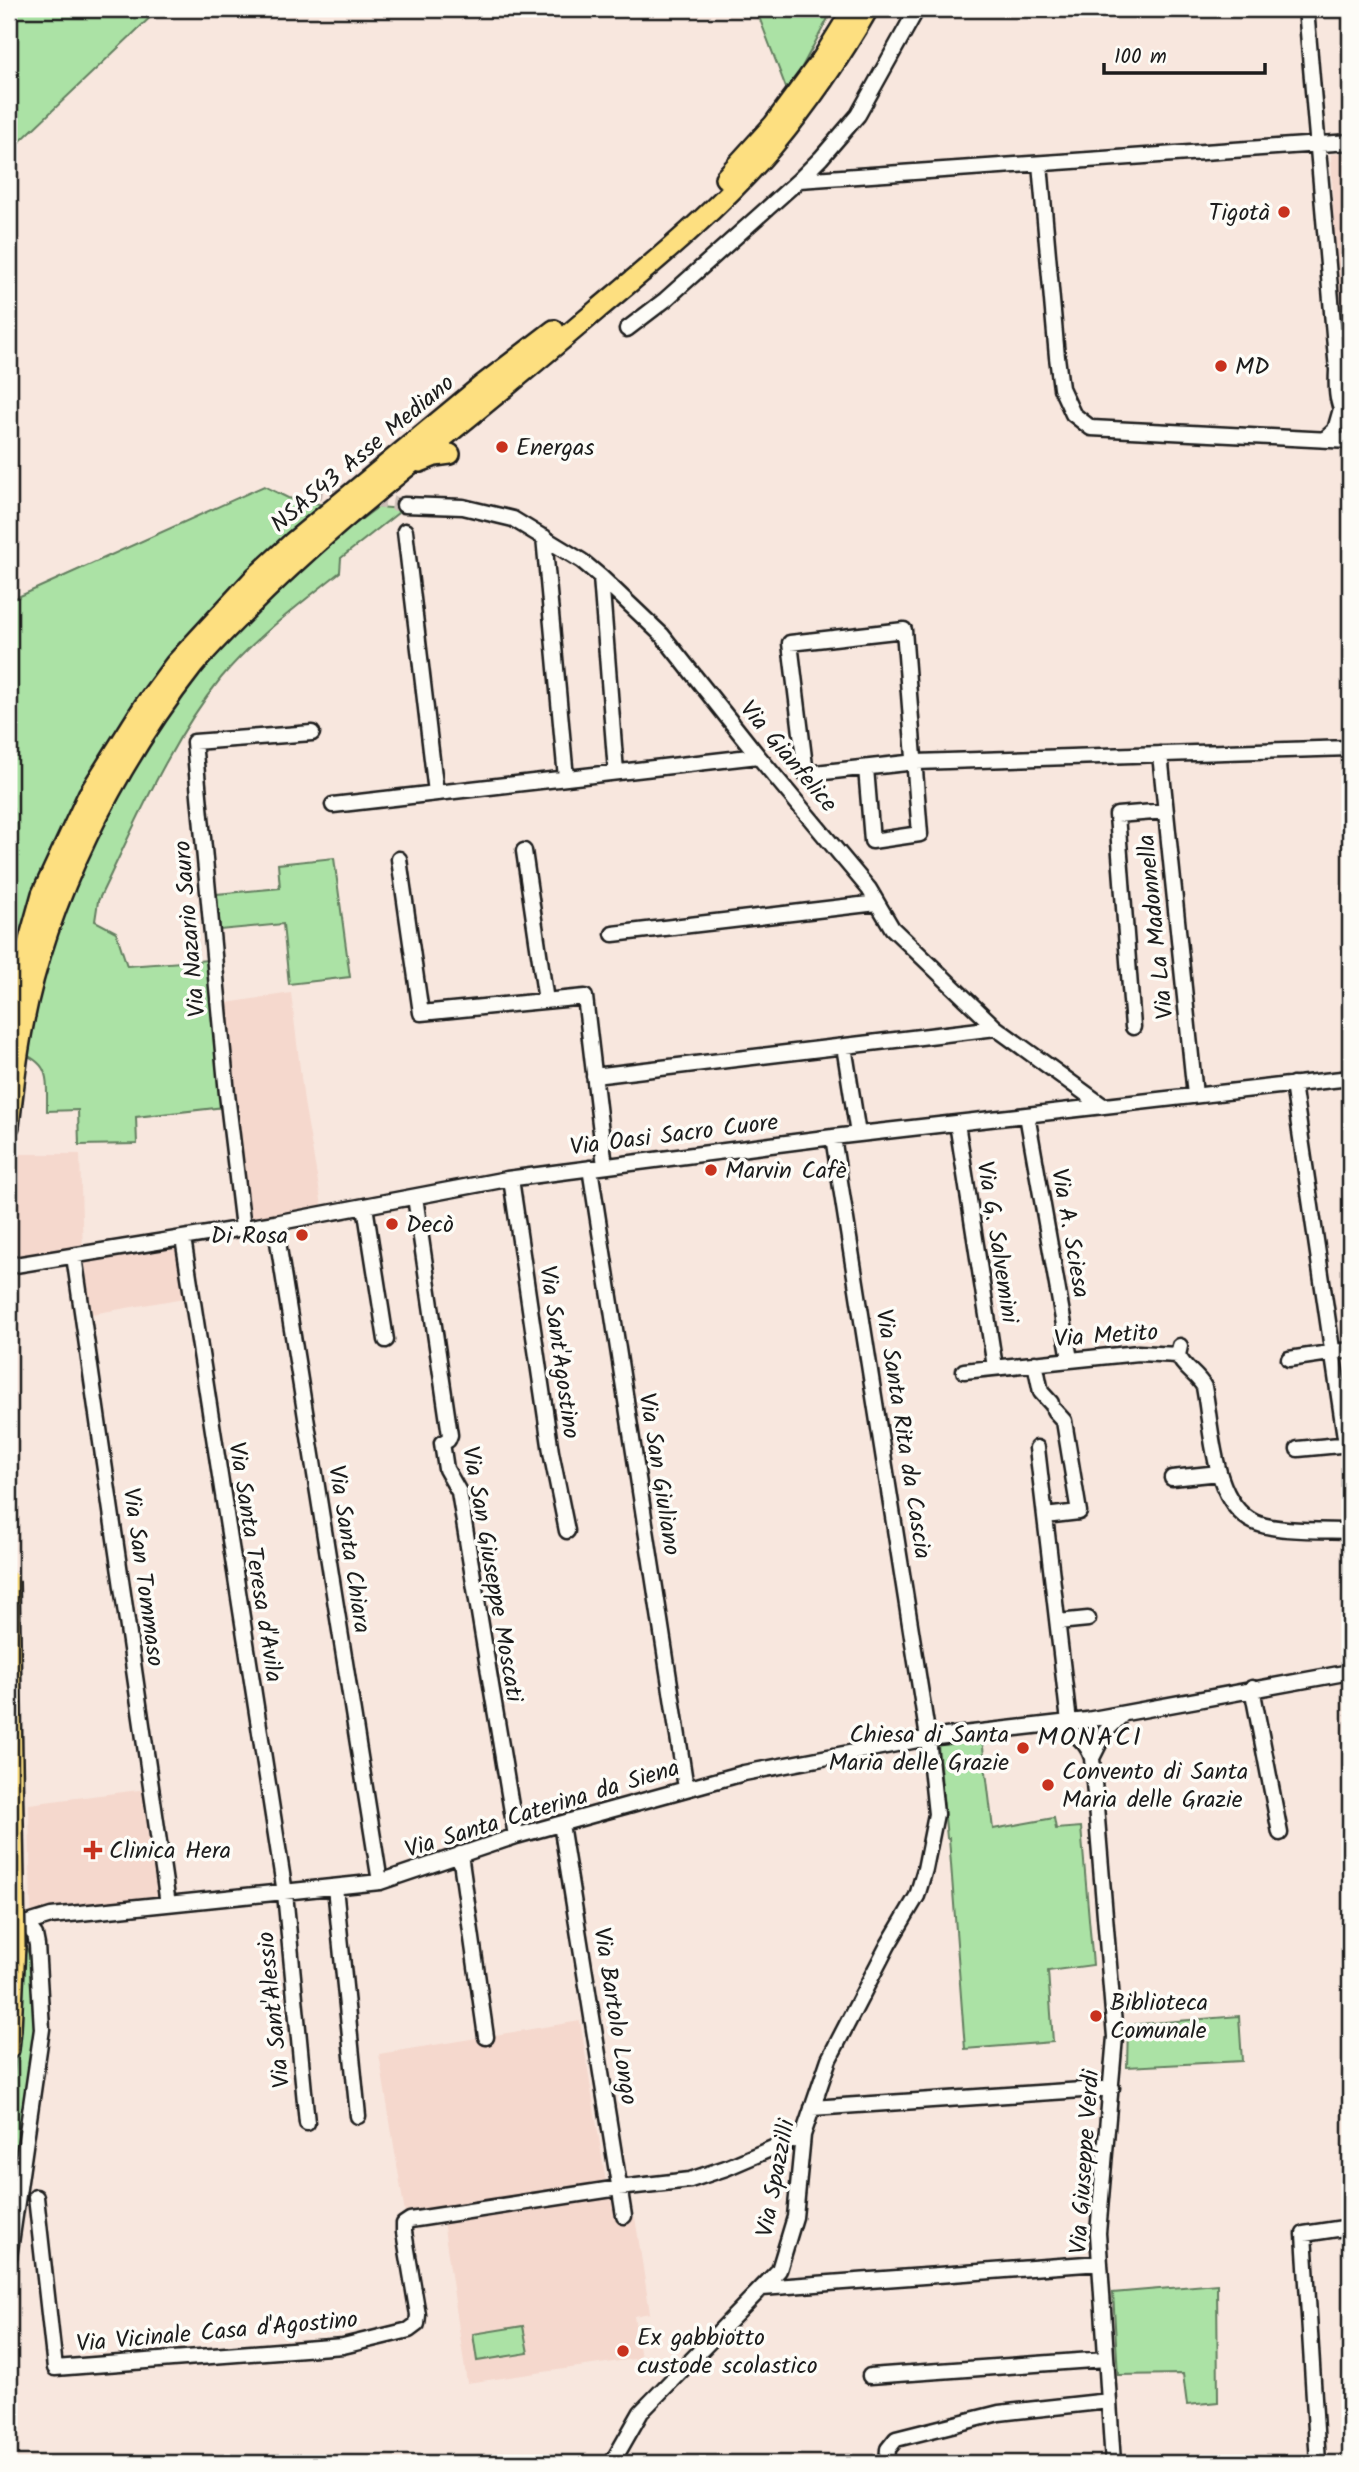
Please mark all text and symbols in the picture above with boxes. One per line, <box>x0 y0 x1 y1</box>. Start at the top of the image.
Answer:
scale bar <box>1104 32 1264 76</box>
text: 100 m <box>1114 41 1167 74</box>
place label: Tigotà <box>1209 194 1270 233</box>
marker: Tigotà <box>1276 204 1292 220</box>
place label: MD <box>1235 348 1269 387</box>
marker: MD <box>1213 358 1229 374</box>
street label: NSA543 Asse Mediano <box>262 365 464 543</box>
place label: Energas <box>516 429 594 468</box>
marker: Energas <box>494 439 510 455</box>
street label: Via Gianfelice <box>729 692 847 822</box>
street label: Via La Madonnella <box>1127 832 1186 1021</box>
street label: Via Nazario Sauro <box>163 839 218 1019</box>
street label: Via Oasi Sacro Cuore <box>568 1103 781 1168</box>
place label: Marvin Cafè <box>725 1152 847 1191</box>
street label: Via G. Salvemini <box>964 1158 1029 1327</box>
marker: Marvin Cafè <box>703 1162 719 1178</box>
street label: Via A. Sciesa <box>1039 1166 1100 1301</box>
place label: Decò <box>406 1206 454 1245</box>
marker: Decò <box>384 1216 400 1232</box>
place label: Di Rosa <box>211 1217 288 1256</box>
marker: Di Rosa <box>294 1227 310 1243</box>
street label: Via Sant'Agostino <box>527 1263 590 1442</box>
street label: Via Santa Rita da Cascia <box>864 1306 942 1562</box>
street label: Via Metito <box>1053 1313 1160 1360</box>
street label: Via San Giuliano <box>626 1390 691 1558</box>
street label: Via Santa Teresa d'Avila <box>216 1439 293 1685</box>
street label: Via San Giuseppe Moscati <box>450 1443 533 1706</box>
street label: Via Santa Chiara <box>316 1462 381 1636</box>
street label: Via San Tommaso <box>111 1485 174 1669</box>
place label: Chiesa di Santa Maria delle Grazie <box>828 1716 1009 1783</box>
district label: MONACI <box>1037 1717 1143 1759</box>
marker: Chiesa di Santa Maria delle Grazie <box>1015 1740 1031 1756</box>
street label: Via Santa Caterina da Siena <box>400 1749 685 1870</box>
place label: Convento di Santa Maria delle Grazie <box>1062 1753 1248 1820</box>
marker: Convento di Santa Maria delle Grazie <box>1040 1777 1056 1793</box>
place label: Clinica Hera <box>109 1832 231 1871</box>
marker: Clinica Hera <box>83 1840 103 1860</box>
street label: Via Bartolo Longo <box>581 1925 648 2108</box>
street label: Via Sant'Alessio <box>247 1930 302 2090</box>
place label: Biblioteca Comunale <box>1110 1984 1208 2051</box>
marker: Biblioteca Comunale <box>1088 2008 1104 2024</box>
street label: Via Giuseppe Verdi <box>1060 2067 1111 2256</box>
street label: Via Spazzilli <box>746 2115 807 2240</box>
street label: Via Vicinale Casa d'Agostino <box>75 2301 360 2364</box>
place label: Ex gabbiotto custode scolastico <box>637 2319 818 2386</box>
marker: Ex gabbiotto custode scolastico <box>615 2343 631 2359</box>

